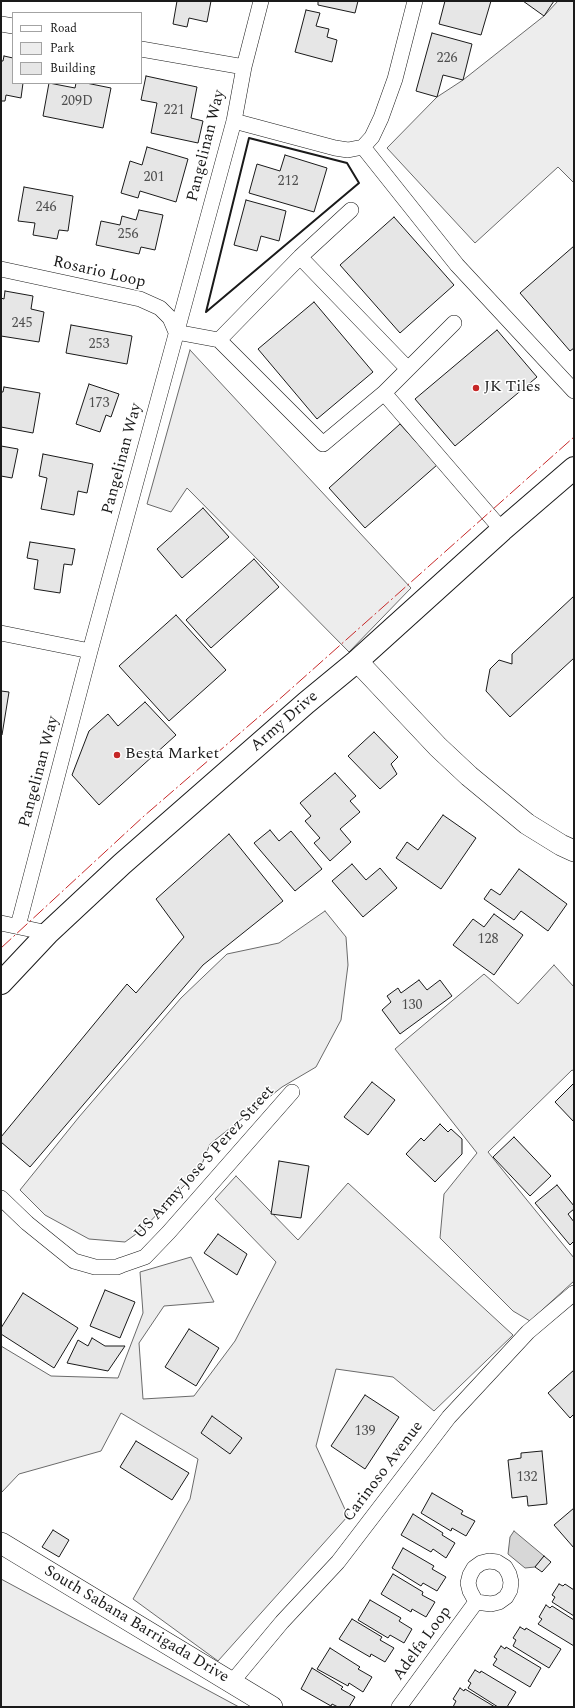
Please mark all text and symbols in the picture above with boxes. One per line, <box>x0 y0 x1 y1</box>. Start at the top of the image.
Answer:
legend <box>12 12 142 84</box>
text: Road <box>50 19 77 38</box>
text: Park <box>50 39 75 58</box>
house number: 226 <box>437 51 457 67</box>
text: Building <box>50 59 96 78</box>
street label: Pangelinan Way <box>184 88 230 204</box>
house number: 209D <box>61 94 93 110</box>
house number: 221 <box>164 103 184 119</box>
house number: 201 <box>144 170 164 186</box>
house number: 212 <box>278 174 298 190</box>
house number: 246 <box>36 200 56 216</box>
house number: 256 <box>118 227 138 243</box>
street label: Rosario Loop <box>51 253 147 293</box>
house number: 245 <box>12 316 32 332</box>
house number: 253 <box>89 337 109 353</box>
place label: JK Tiles <box>484 378 541 398</box>
marker: JK Tiles <box>471 383 481 393</box>
house number: 173 <box>89 396 109 412</box>
street label: Pangelinan Way <box>99 401 147 517</box>
street label: Army Drive <box>247 688 323 756</box>
street label: Pangelinan Way <box>16 714 64 830</box>
place label: Besta Market <box>125 745 219 765</box>
marker: Besta Market <box>112 750 122 760</box>
house number: 128 <box>478 932 498 948</box>
house number: 130 <box>402 998 422 1014</box>
street label: US Army Jose S Perez Street <box>131 1082 279 1244</box>
street label: Carinoso Avenue <box>340 1418 428 1526</box>
house number: 139 <box>355 1424 375 1440</box>
house number: 132 <box>517 1470 537 1486</box>
street label: South Sabana Barrigada Drive <box>40 1562 232 1688</box>
street label: Adelfa Loop <box>390 1603 456 1685</box>

